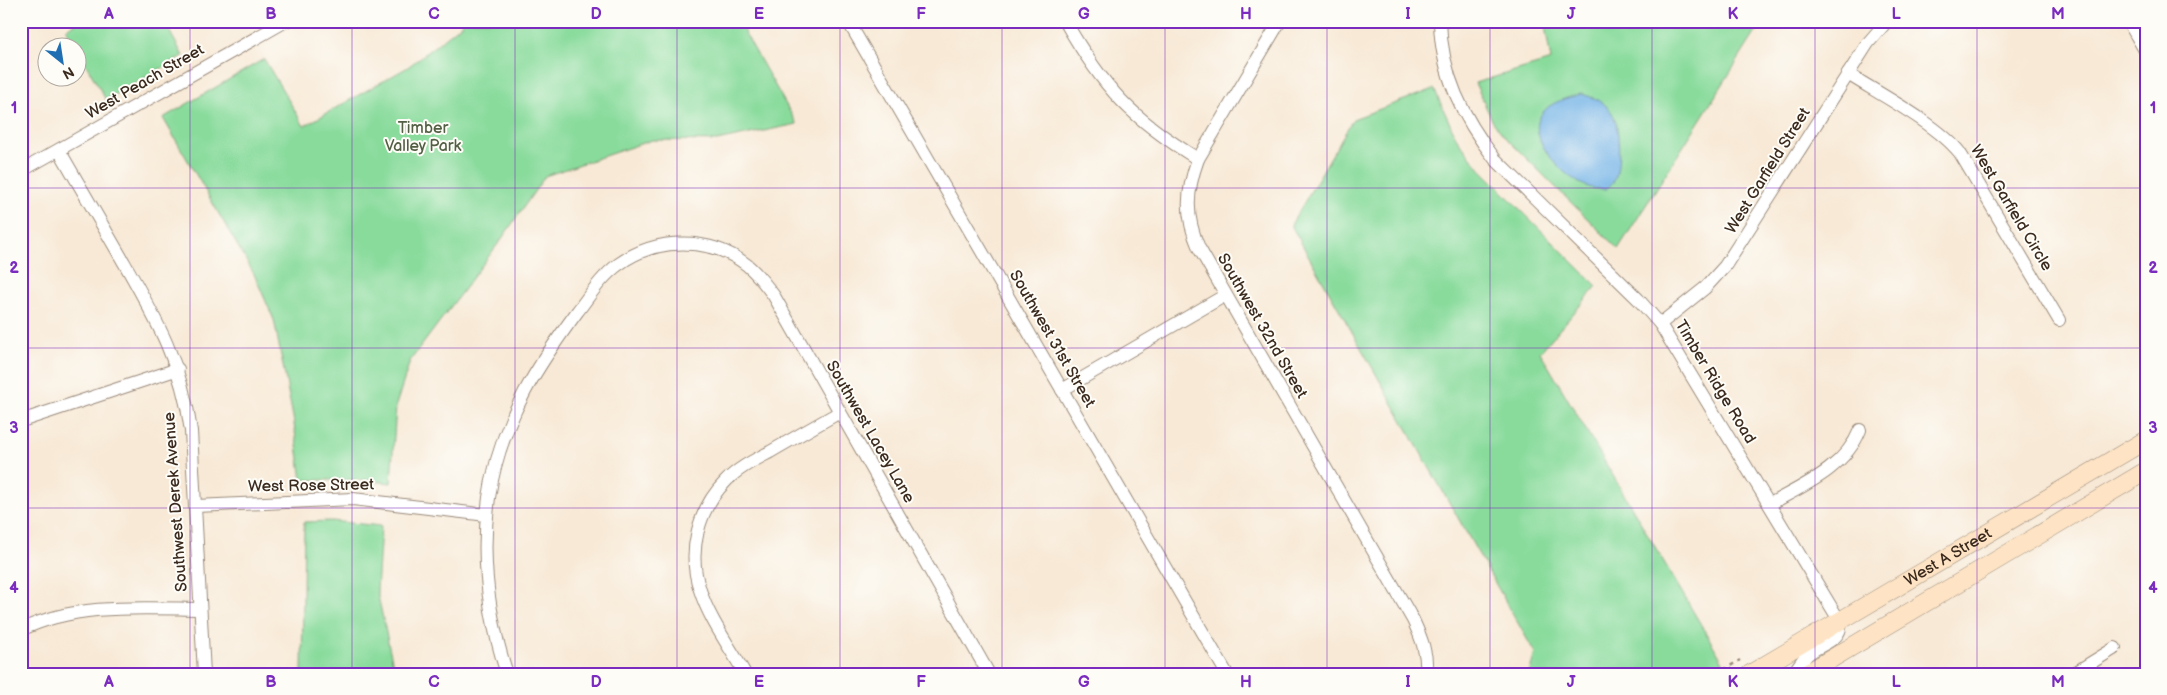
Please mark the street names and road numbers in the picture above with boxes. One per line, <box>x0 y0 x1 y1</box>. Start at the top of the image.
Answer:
street label: West Peach Street <box>82 40 208 124</box>
street label: West Garfield Street <box>1722 104 1815 238</box>
street label: West Garfield Circle <box>1966 142 2056 275</box>
street label: Southwest 32nd Street <box>1213 250 1311 402</box>
street label: Southwest 31st Street <box>1005 267 1099 411</box>
street label: Timber Ridge Road <box>1671 317 1759 447</box>
street label: Southwest Lacey Lane <box>822 358 919 507</box>
street label: Southwest Derek Avenue <box>160 411 192 593</box>
street label: West Rose Street <box>248 475 374 497</box>
street label: West A Street <box>1901 524 1995 590</box>

